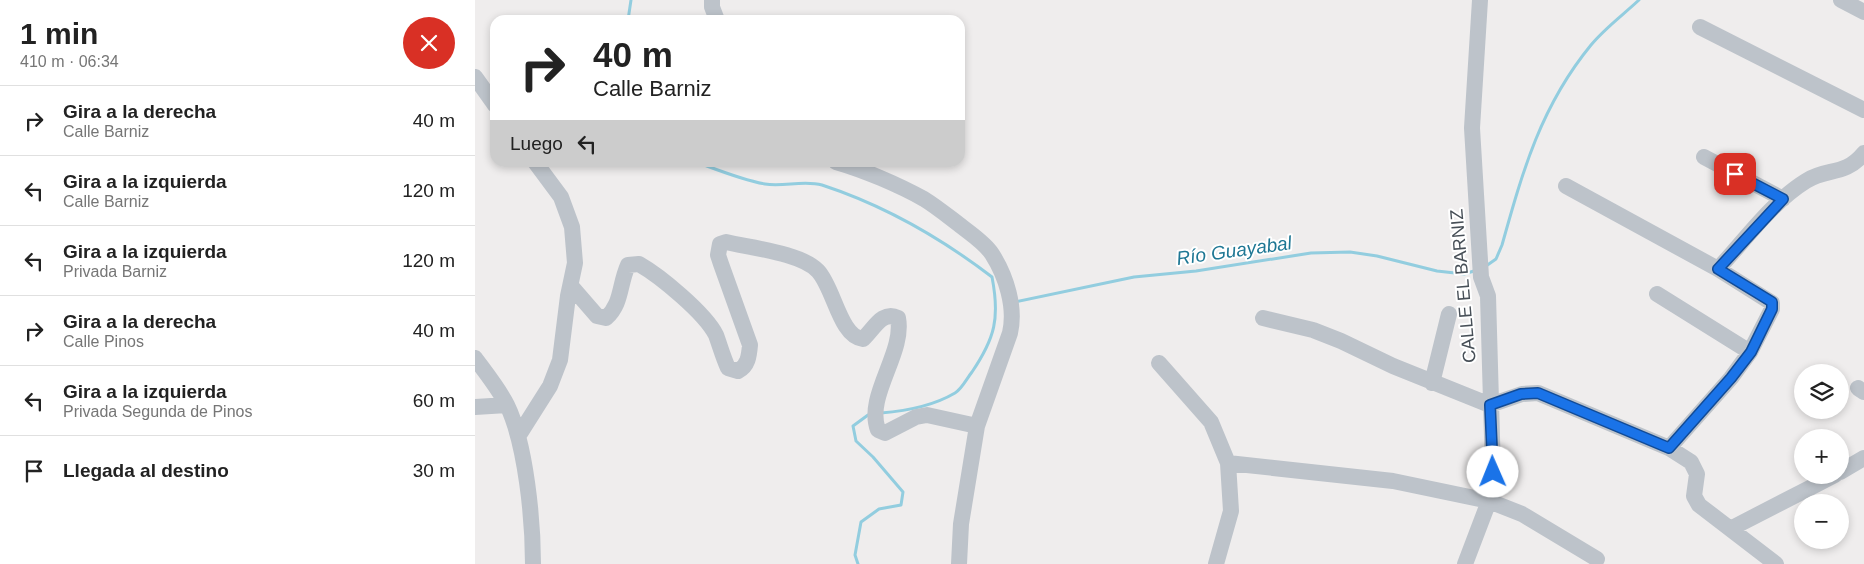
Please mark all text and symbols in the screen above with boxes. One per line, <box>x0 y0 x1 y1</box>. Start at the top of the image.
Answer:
text: 1 min <box>20 17 98 50</box>
button: close <box>403 17 455 69</box>
icon: right <box>510 35 575 100</box>
text: 40 m <box>593 35 673 74</box>
text: 410 m · 06:34 <box>20 53 119 70</box>
text: Calle Barniz <box>593 76 712 101</box>
text: Gira a la derecha <box>63 101 216 122</box>
icon: right <box>20 107 48 135</box>
text: 40 m <box>413 110 455 131</box>
text: Calle Barniz <box>63 123 149 140</box>
icon: left <box>573 130 601 158</box>
text: Luego <box>510 133 563 154</box>
pin <box>1714 153 1756 195</box>
icon: arrive <box>1721 160 1749 188</box>
text: Gira a la izquierda <box>63 171 227 192</box>
icon: left <box>20 177 48 205</box>
text: 120 m <box>402 180 455 201</box>
text: Calle Barniz <box>63 193 149 210</box>
street label: CALLE EL BARNIZ <box>1446 208 1480 364</box>
water label: Río Guayabal <box>1175 232 1294 269</box>
text: Gira a la izquierda <box>63 241 227 262</box>
icon: left <box>20 247 48 275</box>
text: 120 m <box>402 250 455 271</box>
text: Privada Barniz <box>63 263 167 280</box>
text: Gira a la derecha <box>63 311 216 332</box>
icon: right <box>20 317 48 345</box>
text: 40 m <box>413 320 455 341</box>
text: Calle Pinos <box>63 333 144 350</box>
map controls <box>1794 364 1849 549</box>
button: layers <box>1794 364 1849 419</box>
text: Gira a la izquierda <box>63 381 227 402</box>
icon: left <box>20 387 48 415</box>
text: 60 m <box>413 390 455 411</box>
text: Privada Segunda de Pinos <box>63 403 252 420</box>
button: + <box>1794 429 1849 484</box>
position arrow <box>1466 445 1518 497</box>
icon: arrive <box>20 457 48 485</box>
text: Llegada al destino <box>63 460 229 481</box>
text: 30 m <box>413 460 455 481</box>
button: − <box>1794 494 1849 549</box>

